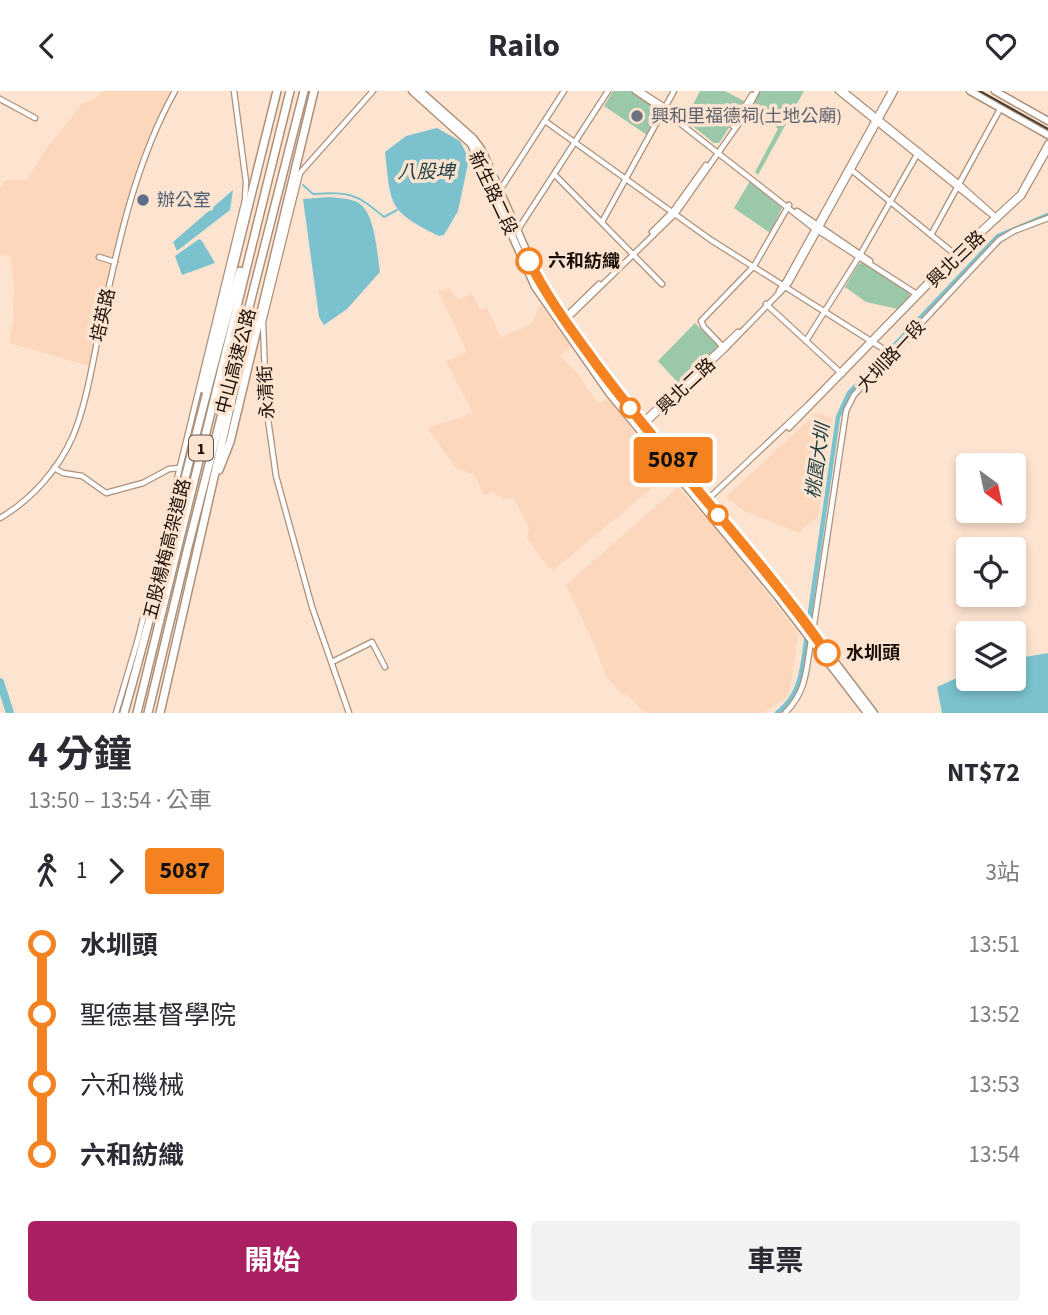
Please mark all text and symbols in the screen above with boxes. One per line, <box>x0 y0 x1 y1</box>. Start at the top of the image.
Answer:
text: Railo <box>488 23 560 69</box>
icon: back <box>28 27 66 65</box>
icon: heart <box>982 27 1020 65</box>
place label: 興和里福德祠(土地公廟) <box>651 104 842 129</box>
marker: 興和里福德祠(土地公廟) <box>629 108 645 124</box>
street label: 新生路二段 <box>462 147 523 239</box>
water label: 八股埤 <box>397 159 456 186</box>
place label: 辦公室 <box>157 188 211 213</box>
marker: 辦公室 <box>135 192 151 208</box>
street label: 興北三路 <box>922 225 991 293</box>
marker: 六和紡織 <box>516 248 542 274</box>
place label: 六和紡織 <box>548 249 620 274</box>
street label: 培英路 <box>85 286 122 344</box>
street label: 中山高速公路 <box>210 306 263 417</box>
street label: 大圳路一段 <box>852 315 931 398</box>
street label: 興北二路 <box>651 353 721 420</box>
street label: 永清街 <box>253 364 280 420</box>
unlabelled marker <box>620 398 640 418</box>
water label: 桃園大圳 <box>800 419 838 501</box>
road number: 1 <box>189 435 213 461</box>
line badge: 5087 <box>624 437 722 483</box>
text: 5087 <box>648 442 698 477</box>
north arrow <box>956 453 1026 523</box>
map controls <box>956 453 1026 691</box>
street label: 五股楊梅高架道路 <box>138 476 197 622</box>
unlabelled marker <box>708 505 728 525</box>
button: locate <box>956 537 1026 607</box>
button: layers <box>956 621 1026 691</box>
marker: 水圳頭 <box>814 640 840 666</box>
place label: 水圳頭 <box>846 641 900 666</box>
text: 4 分鐘 <box>28 728 132 782</box>
text: NT$72 <box>947 754 1020 791</box>
text: 13:50 – 13:54 · 公車 <box>28 784 212 817</box>
icon: walk <box>28 852 66 890</box>
icon: forward <box>97 852 135 890</box>
text: 5087 <box>159 853 210 888</box>
text: 1 <box>76 854 87 887</box>
text: 3站 <box>986 856 1020 889</box>
text: 水圳頭 <box>80 927 158 964</box>
text: 13:51 <box>969 928 1020 961</box>
text: 聖德基督學院 <box>80 997 236 1034</box>
text: 13:52 <box>969 998 1020 1031</box>
text: 六和機械 <box>80 1067 184 1104</box>
text: 13:53 <box>969 1068 1020 1101</box>
text: 六和紡織 <box>80 1137 184 1174</box>
text: 13:54 <box>969 1138 1020 1171</box>
button: 開始 <box>28 1221 517 1301</box>
button: 車票 <box>531 1221 1020 1301</box>

